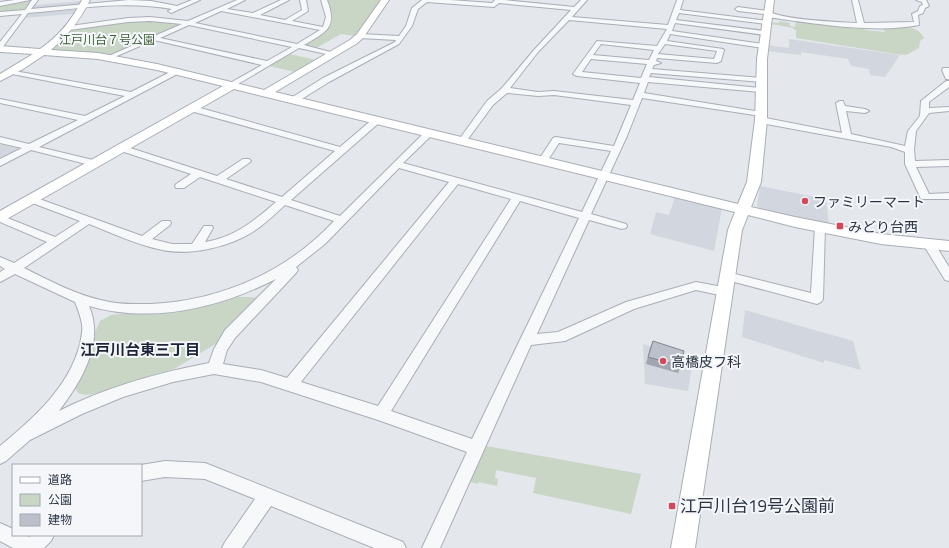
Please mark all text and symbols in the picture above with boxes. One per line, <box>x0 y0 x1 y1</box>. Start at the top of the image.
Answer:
park label: 江戸川台７号公園 <box>59 30 155 49</box>
place label: ファミリーマート <box>813 191 925 212</box>
marker: ファミリーマート <box>800 196 810 206</box>
place label: みどり台西 <box>848 216 918 237</box>
marker: みどり台西 <box>835 221 845 231</box>
district label: 江戸川台東三丁目 <box>80 338 200 361</box>
place label: 高橋皮フ科 <box>671 351 741 372</box>
marker: 高橋皮フ科 <box>658 356 668 366</box>
legend <box>12 464 142 536</box>
text: 道路 <box>48 470 72 489</box>
text: 公園 <box>48 490 72 509</box>
place label: 江戸川台19号公園前 <box>680 493 835 519</box>
marker: 江戸川台19号公園前 <box>667 501 677 511</box>
text: 建物 <box>48 510 72 529</box>

